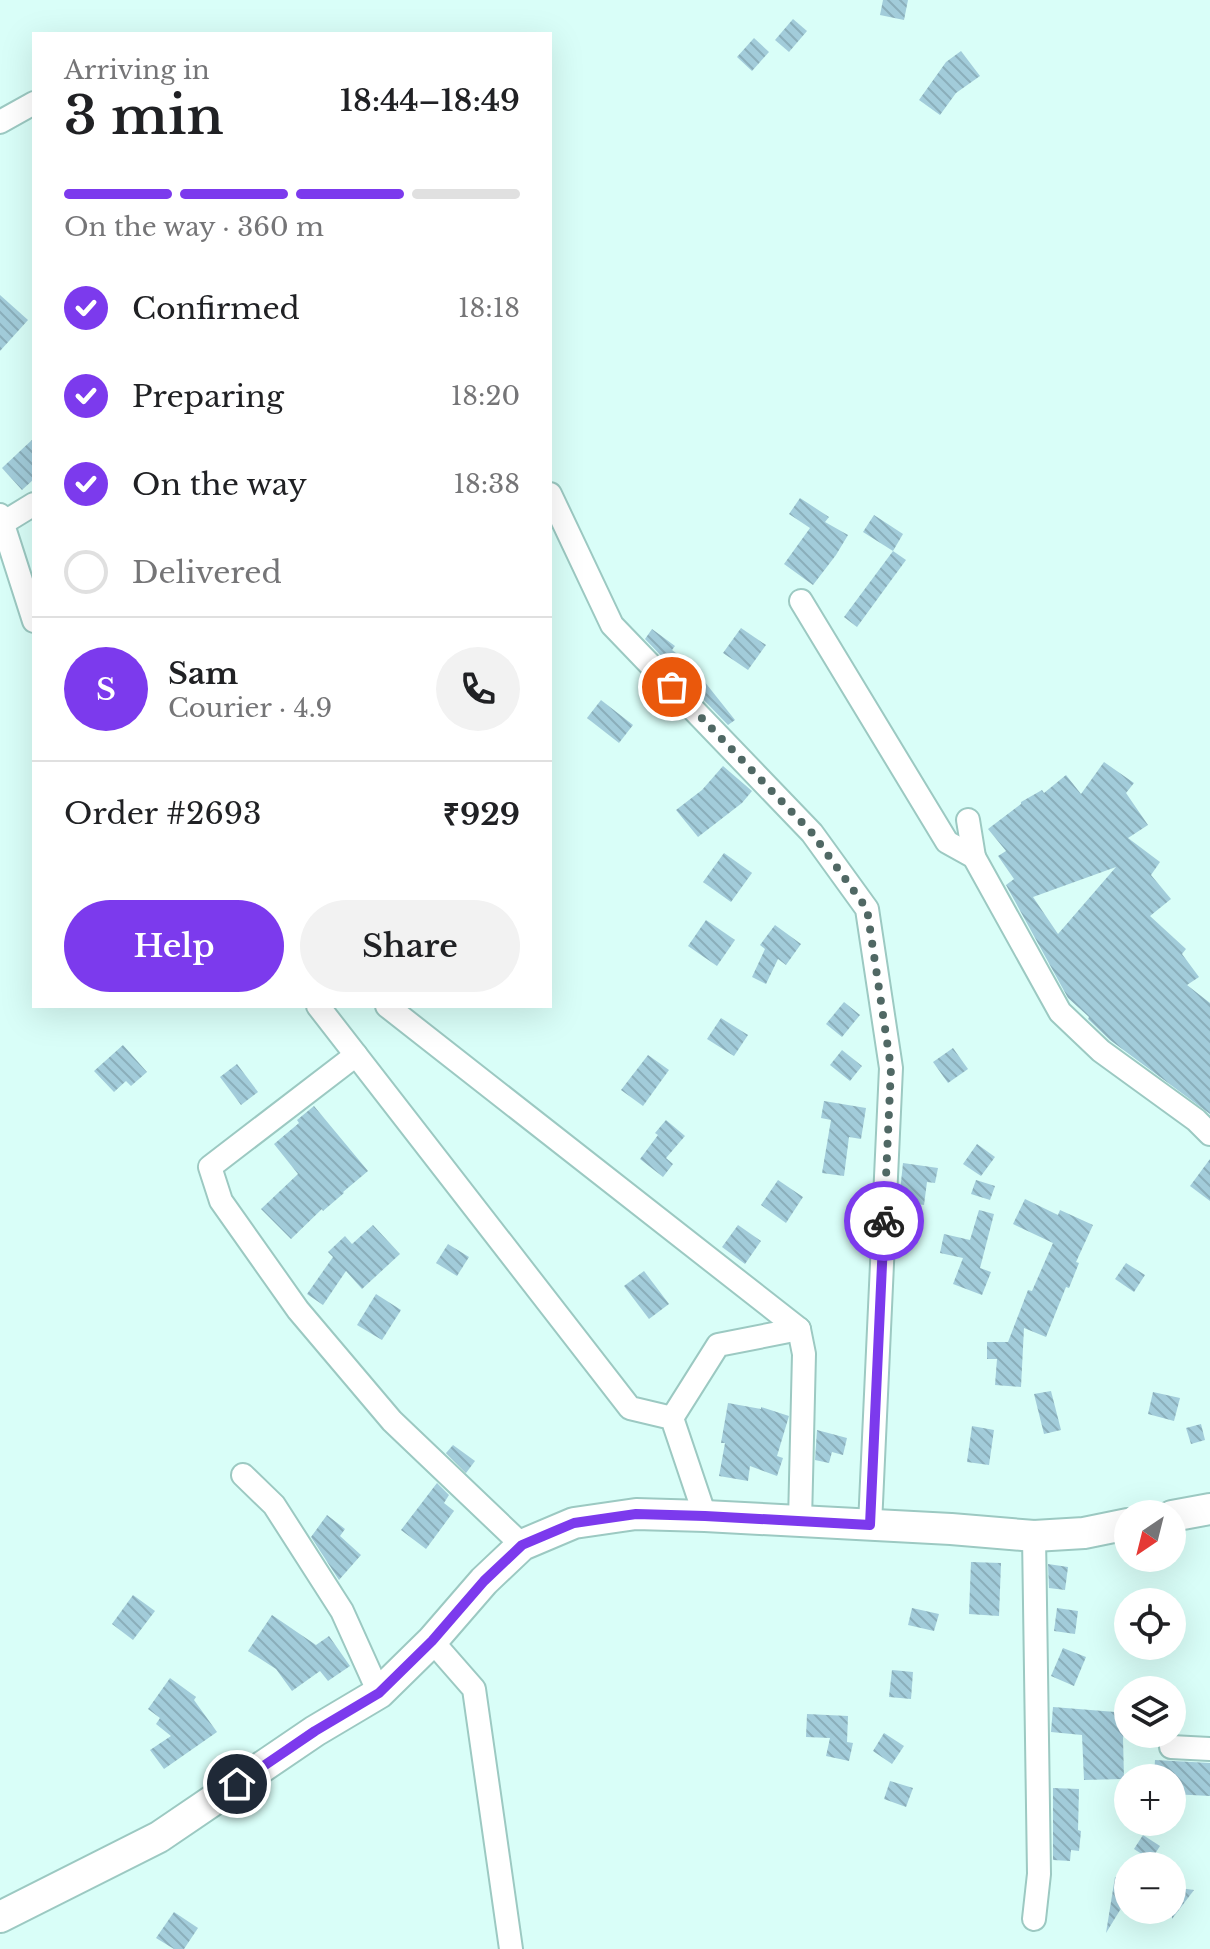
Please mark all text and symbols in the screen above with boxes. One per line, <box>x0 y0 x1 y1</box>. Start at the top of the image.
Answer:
text: Arriving in <box>64 54 210 86</box>
text: 18:44–18:49 <box>340 82 520 119</box>
text: 3 min <box>64 84 224 148</box>
text: On the way · 360 m <box>64 211 324 243</box>
icon: check <box>64 286 108 330</box>
text: Confirmed <box>132 290 300 327</box>
text: 18:18 <box>458 292 520 324</box>
icon: check <box>64 374 108 418</box>
text: Preparing <box>132 378 284 415</box>
text: 18:20 <box>451 380 520 412</box>
icon: check <box>64 462 108 506</box>
text: On the way <box>132 466 307 503</box>
text: 18:38 <box>453 468 520 500</box>
text: Delivered <box>132 554 282 591</box>
button: phone <box>436 647 520 731</box>
pin <box>638 653 706 721</box>
text: Sam <box>168 655 238 692</box>
icon: bag <box>650 665 694 709</box>
text: S <box>96 671 116 708</box>
text: Courier · 4.9 <box>168 692 332 724</box>
text: Order #2693 <box>64 795 262 832</box>
text: ₹929 <box>443 796 520 833</box>
button: Help <box>64 900 284 992</box>
button: Share <box>300 900 520 992</box>
courier <box>844 1181 924 1261</box>
icon: bike <box>862 1199 906 1243</box>
north arrow <box>1114 1500 1186 1572</box>
map controls <box>1114 1500 1186 1924</box>
button: locate <box>1114 1588 1186 1660</box>
button: layers <box>1114 1676 1186 1748</box>
pin <box>203 1750 271 1818</box>
icon: home <box>215 1762 259 1806</box>
button: + <box>1114 1764 1186 1836</box>
button: − <box>1114 1852 1186 1924</box>

